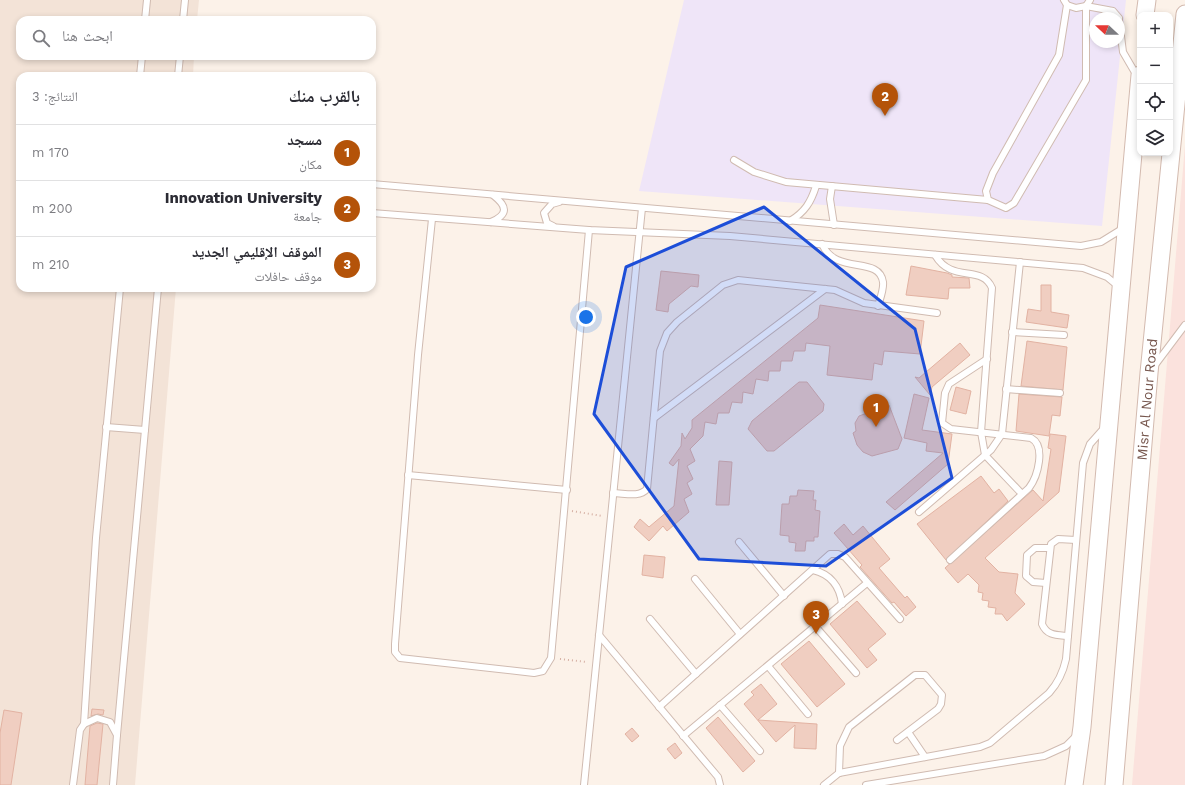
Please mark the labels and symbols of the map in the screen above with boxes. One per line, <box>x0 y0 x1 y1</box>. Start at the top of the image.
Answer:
north arrow <box>1089 12 1125 48</box>
pin: 2 <box>872 83 898 116</box>
your location <box>576 307 596 327</box>
street label: Misr Al Nour Road <box>1134 338 1160 461</box>
pin: 1 <box>863 394 889 427</box>
pin: 3 <box>803 601 829 634</box>

